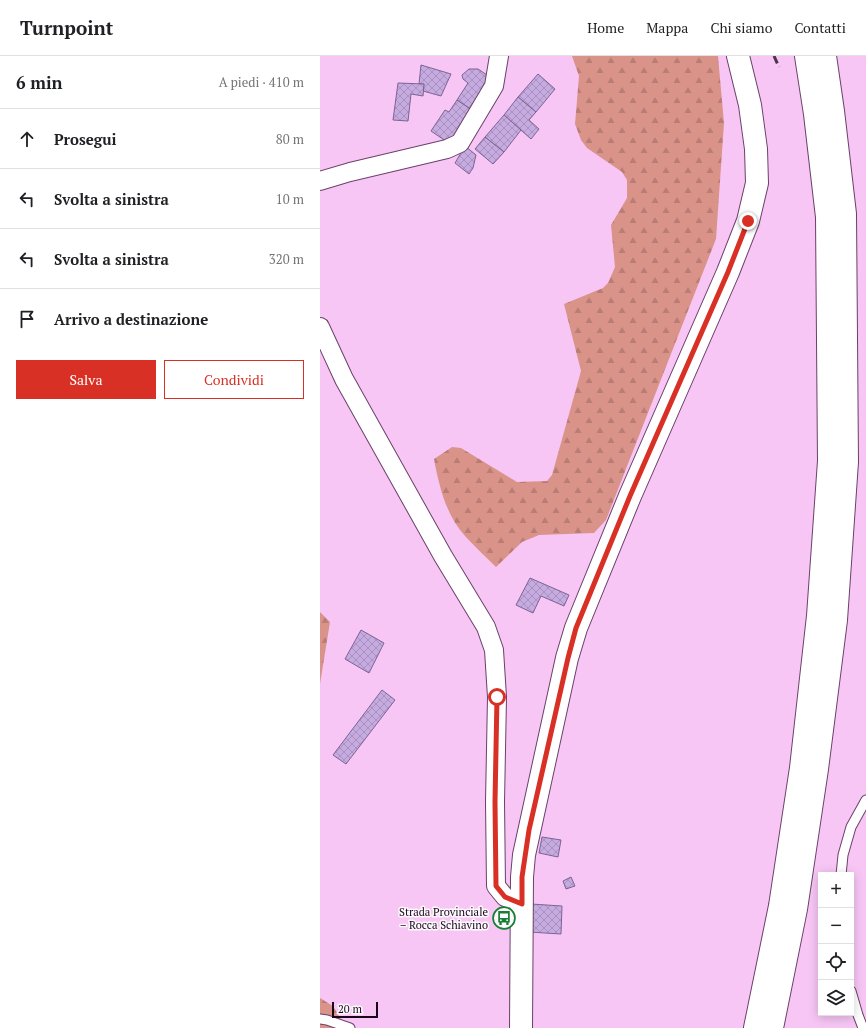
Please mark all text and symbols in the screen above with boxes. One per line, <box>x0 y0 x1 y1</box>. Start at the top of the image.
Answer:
text: Turnpoint <box>20 15 113 40</box>
text: Home <box>587 18 624 37</box>
text: Mappa <box>646 18 688 37</box>
text: Chi siamo <box>710 18 772 37</box>
text: Contatti <box>794 18 846 37</box>
text: 6 min <box>16 71 63 94</box>
text: A piedi · 410 m <box>219 73 304 91</box>
icon: ahead <box>16 128 38 150</box>
text: Prosegui <box>54 129 117 149</box>
text: 80 m <box>276 130 304 148</box>
icon: left <box>16 188 38 210</box>
text: Svolta a sinistra <box>54 189 169 209</box>
text: 10 m <box>276 190 304 208</box>
route end <box>739 212 757 230</box>
icon: left <box>16 248 38 270</box>
text: Svolta a sinistra <box>54 249 169 269</box>
text: 320 m <box>269 250 304 268</box>
icon: arrive <box>16 308 38 330</box>
text: Arrivo a destinazione <box>54 309 208 329</box>
button: Salva <box>16 360 156 399</box>
button: Condividi <box>164 360 304 399</box>
route start <box>488 688 506 706</box>
map controls <box>818 872 854 1016</box>
button: + <box>818 872 854 908</box>
place label: Strada Provinciale – Rocca Schiavino <box>399 905 488 932</box>
bus stop icon: Strada Provinciale – Rocca Schiavino <box>491 905 517 931</box>
button: − <box>818 908 854 944</box>
button: locate <box>818 944 854 980</box>
button: layers <box>818 980 854 1016</box>
scale bar <box>332 1000 378 1019</box>
text: 20 m <box>338 1002 362 1016</box>

